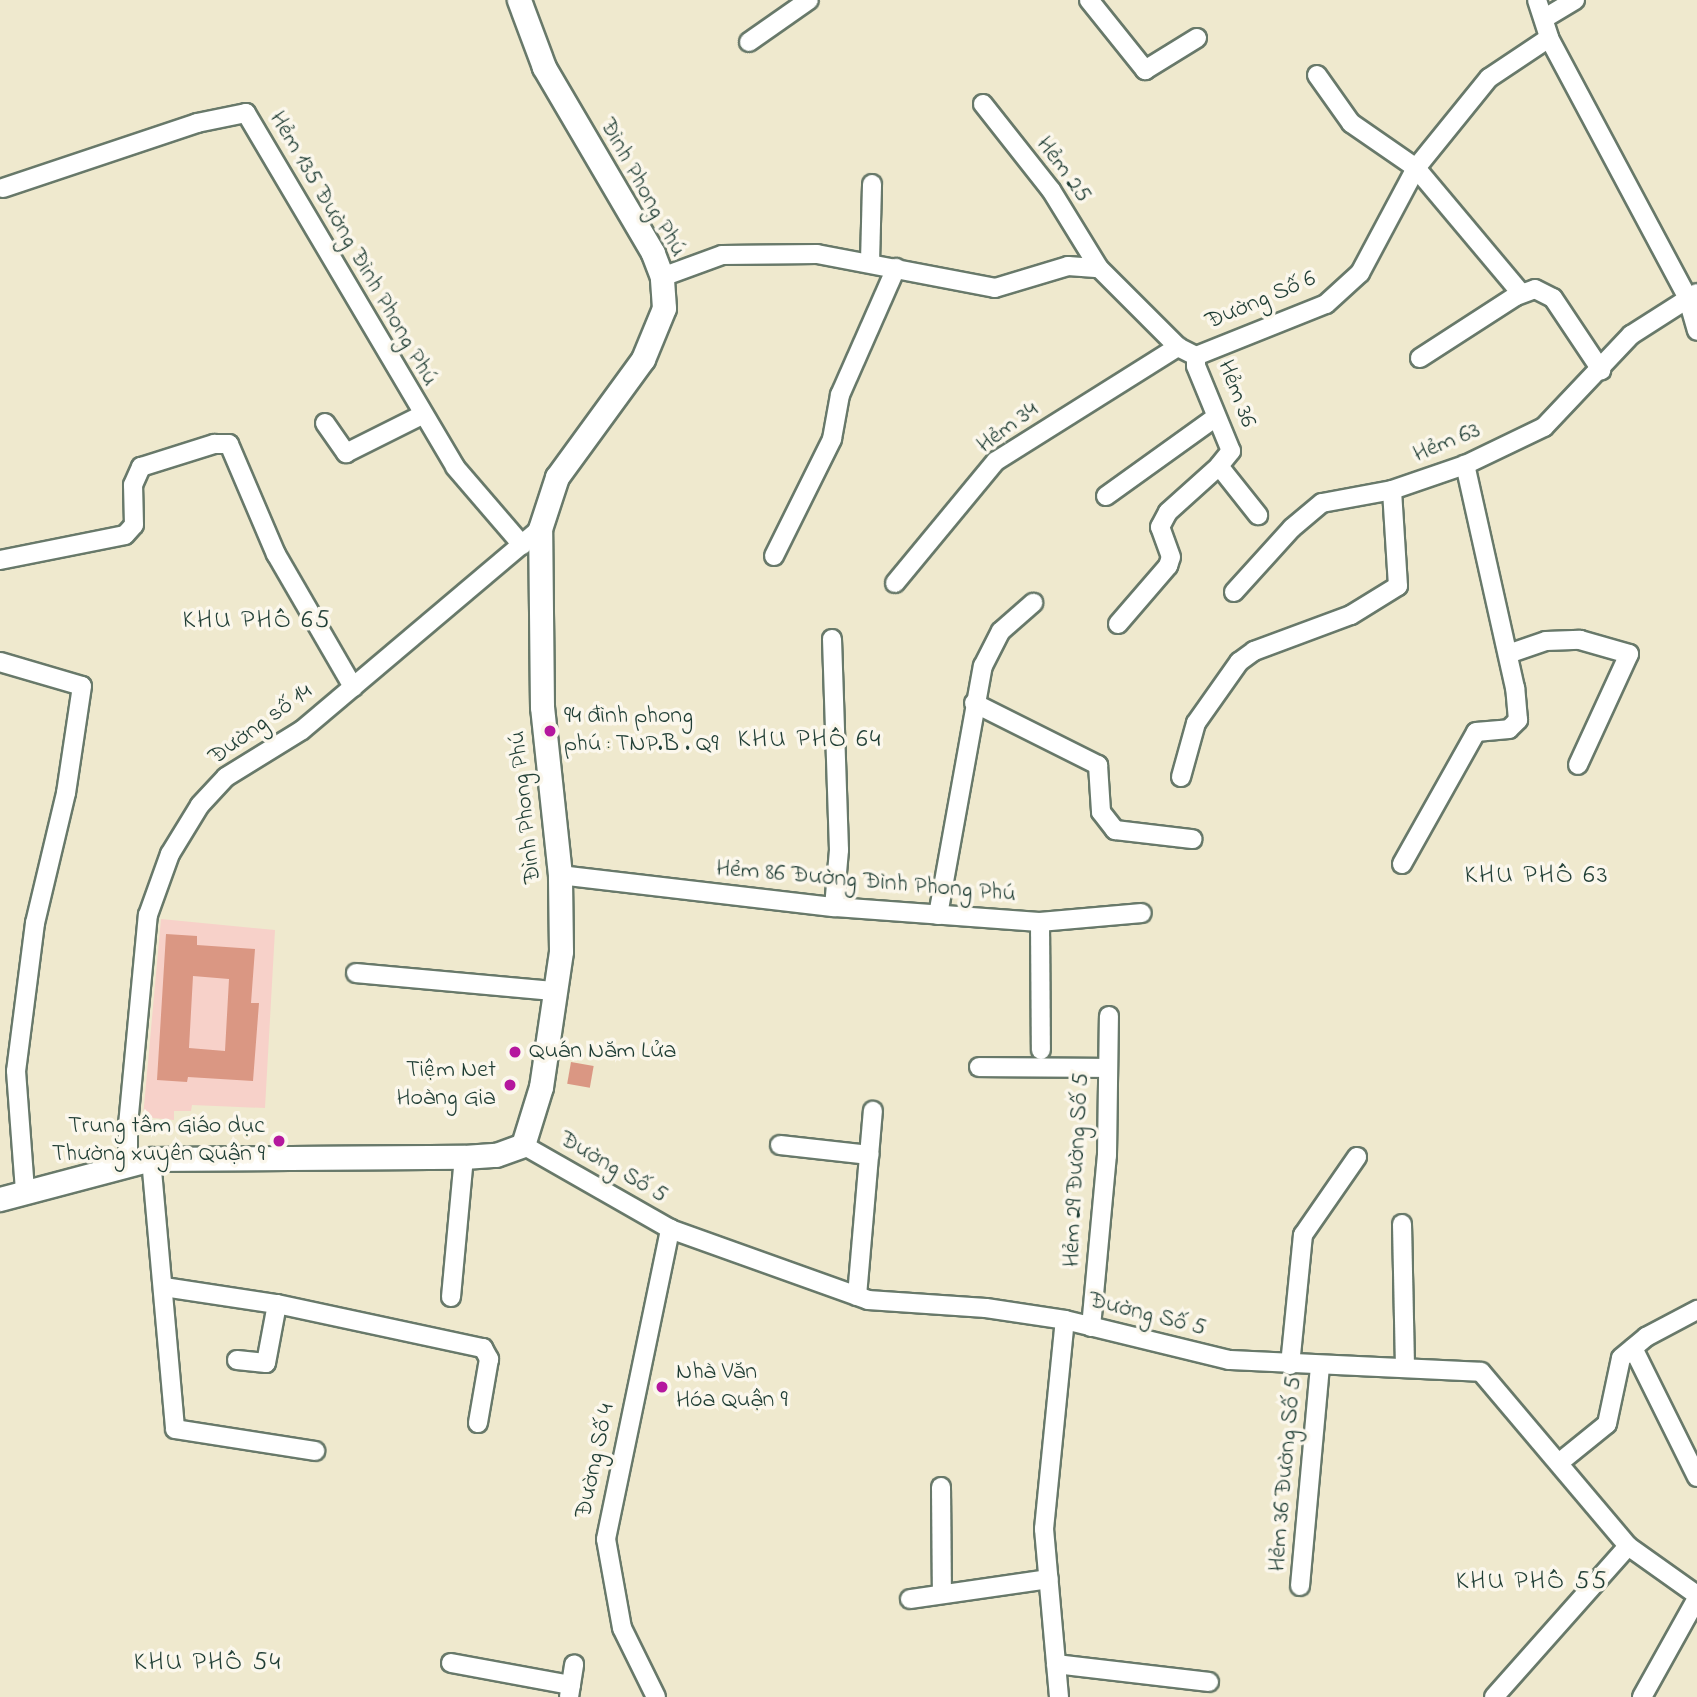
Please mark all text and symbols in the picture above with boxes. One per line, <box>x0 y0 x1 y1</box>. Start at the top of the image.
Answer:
street label: Hẻm 135 Đường Đình Phong Phú <box>262 106 444 392</box>
street label: Đình Phong Phú <box>592 114 692 262</box>
street label: Hẻm 25 <box>1029 131 1097 209</box>
street label: Đường Số 6 <box>1202 265 1320 337</box>
street label: Hẻm 36 <box>1210 356 1262 432</box>
street label: Hẻm 34 <box>972 396 1044 460</box>
street label: Hẻm 63 <box>1409 417 1485 469</box>
district label: KHU PHỐ 65 <box>184 606 330 638</box>
street label: Đường số 14 <box>204 678 318 772</box>
place label: 94 đình phong phú : TNP.B . Q9 <box>564 703 718 759</box>
marker: 94 đình phong phú : TNP.B . Q9 <box>542 723 558 739</box>
district label: KHU PHỐ 64 <box>739 725 881 757</box>
street label: Đình Phong Phú <box>504 729 548 885</box>
street label: Hẻm 86 Đường Đình Phong Phú <box>715 855 1017 909</box>
district label: KHU PHỐ 63 <box>1466 861 1608 893</box>
place label: Quán Năm Lửa <box>529 1038 677 1066</box>
marker: Quán Năm Lửa <box>507 1044 523 1060</box>
place label: Tiệm Net Hoàng Gia <box>396 1057 496 1113</box>
street label: Hẻm 29 Đường Số 5 <box>1058 1072 1096 1268</box>
marker: Tiệm Net Hoàng Gia <box>502 1077 518 1093</box>
place label: Trung tâm Giáo dục Thường xuyên Quận 9 <box>52 1113 265 1169</box>
street label: Đường Số 5 <box>554 1126 672 1210</box>
marker: Trung tâm Giáo dục Thường xuyên Quận 9 <box>271 1133 287 1149</box>
street label: Đường Số 5 <box>1085 1287 1209 1343</box>
place label: Nhà Văn Hóa Quận 9 <box>676 1359 788 1415</box>
street label: Hẻm 36 Đường Số 5 <box>1263 1375 1309 1573</box>
marker: Nhà Văn Hóa Quận 9 <box>654 1379 670 1395</box>
street label: Đường Số 4 <box>570 1401 622 1521</box>
district label: KHU PHỐ 55 <box>1457 1567 1607 1599</box>
district label: KHU PHỐ 54 <box>135 1648 281 1680</box>

